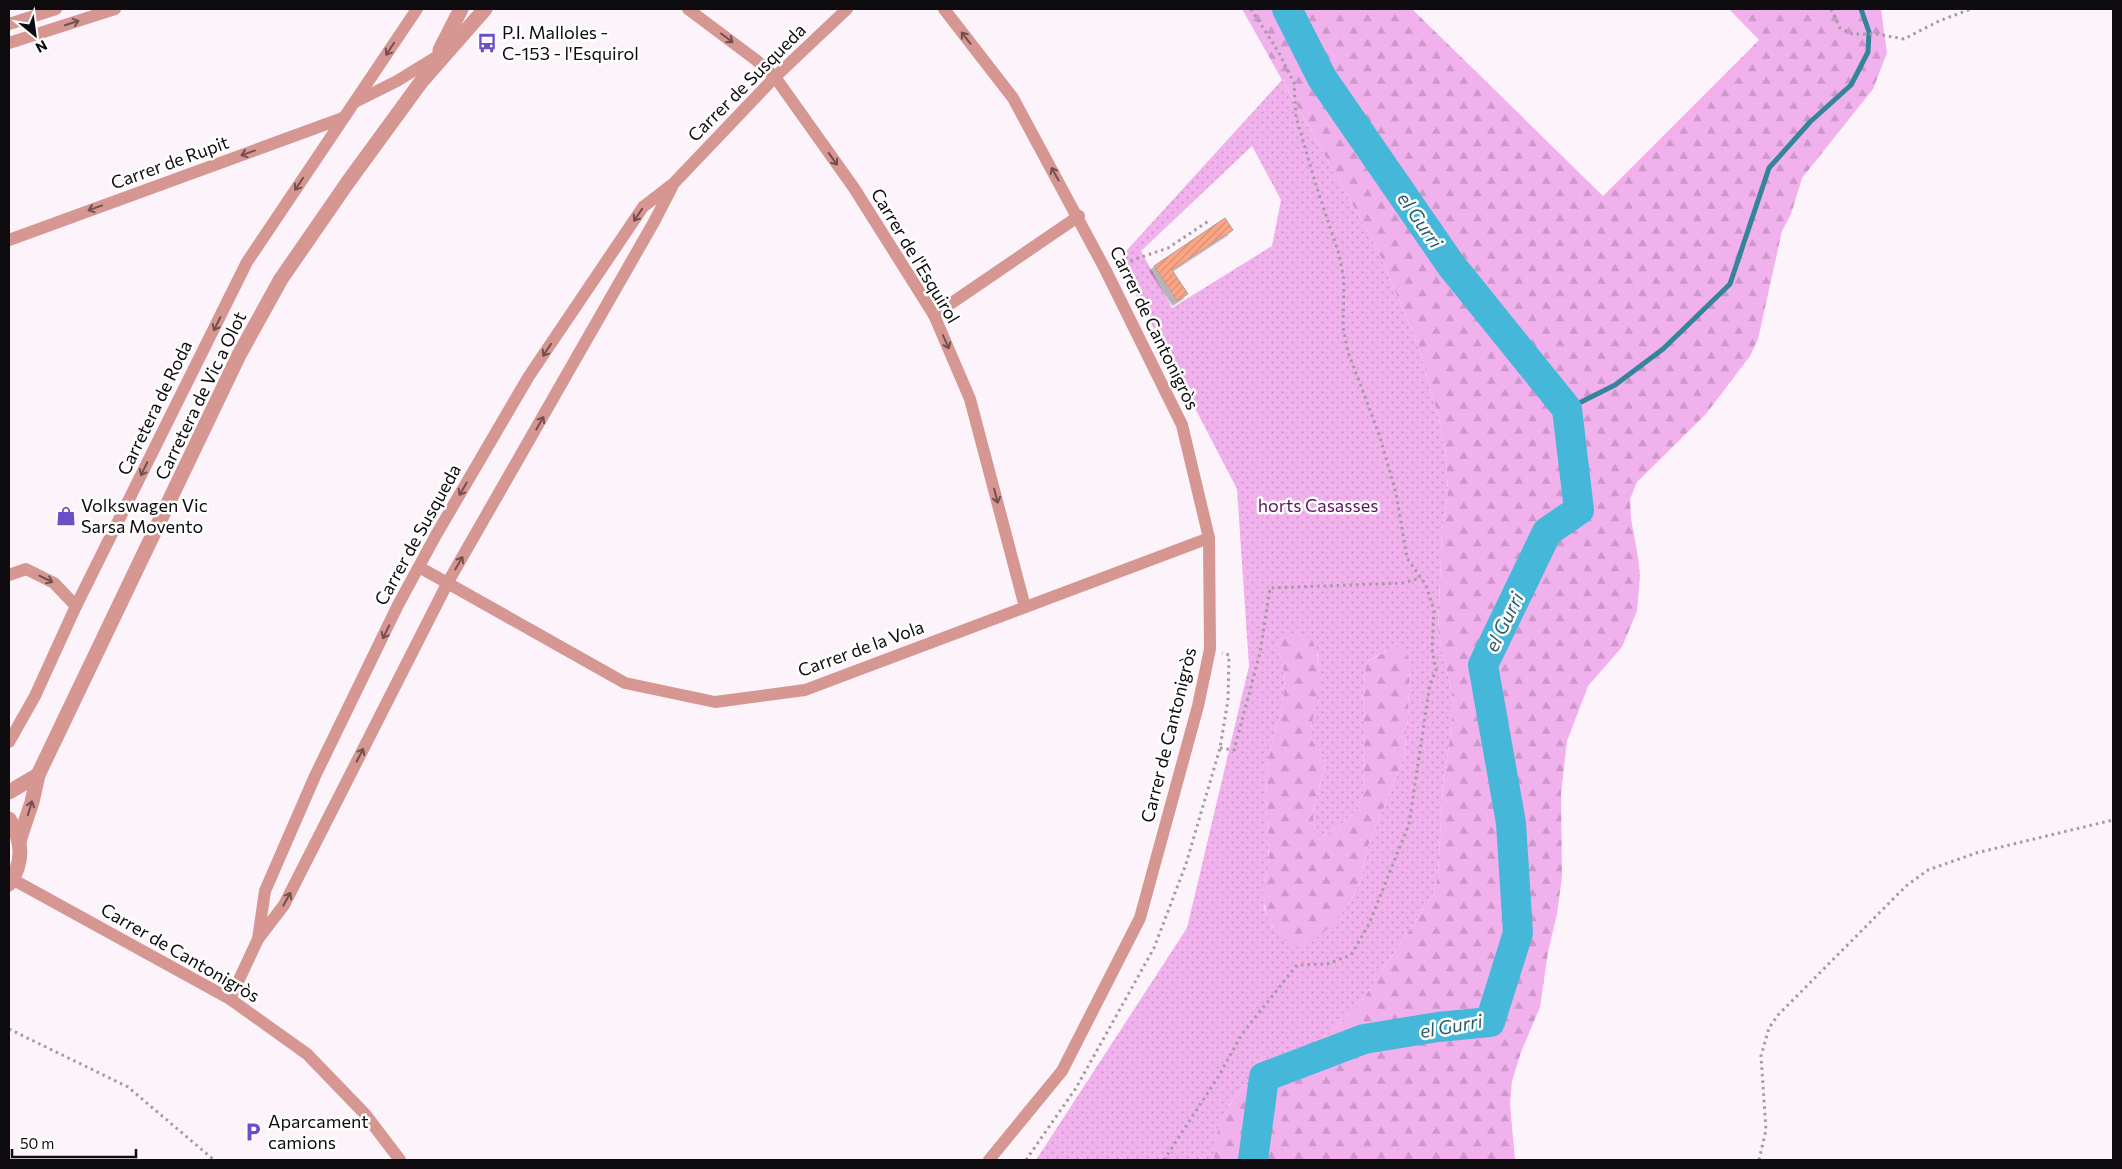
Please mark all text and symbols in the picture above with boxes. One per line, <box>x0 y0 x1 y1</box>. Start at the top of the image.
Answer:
north arrow <box>10 10 60 60</box>
one-way arrow <box>63 18 79 27</box>
street label: Carrer de Susqueda <box>683 19 810 146</box>
place label: P.I. Malloles - C-153 - l'Esquirol <box>502 21 639 64</box>
bus stop icon: P.I. Malloles - C-153 - l'Esquirol <box>476 32 498 54</box>
one-way arrow <box>961 32 972 45</box>
one-way arrow <box>720 33 734 43</box>
text: N <box>33 37 50 57</box>
one-way arrow <box>385 42 395 56</box>
street label: Carrer de Rupit <box>108 131 232 194</box>
one-way arrow <box>240 149 256 158</box>
one-way arrow <box>828 152 839 165</box>
one-way arrow <box>1050 166 1060 181</box>
one-way arrow <box>294 177 304 191</box>
street label: Carrer de l'Esquirol <box>867 184 965 327</box>
water label: el Gurri <box>1393 187 1449 253</box>
one-way arrow <box>88 204 103 213</box>
one-way arrow <box>632 208 643 222</box>
street label: Carrer de Cantonigròs <box>1106 242 1204 413</box>
street label: Carretera de Vic a Olot <box>150 308 250 483</box>
one-way arrow <box>211 316 221 331</box>
one-way arrow <box>941 334 951 349</box>
street label: Carretera de Roda <box>112 337 196 479</box>
one-way arrow <box>542 342 552 356</box>
one-way arrow <box>535 416 545 430</box>
street label: Carrer de Susqueda <box>369 460 465 609</box>
one-way arrow <box>139 461 148 476</box>
one-way arrow <box>458 481 468 496</box>
one-way arrow <box>992 488 1001 504</box>
place label: Volkswagen Vic Sarsa Movento <box>81 494 208 537</box>
park label: horts Casasses <box>1258 494 1378 516</box>
shop icon: Volkswagen Vic Sarsa Movento <box>55 505 77 527</box>
one-way arrow <box>454 557 464 571</box>
one-way arrow <box>38 575 53 584</box>
water label: el Gurri <box>1479 587 1528 655</box>
street label: Carrer de la Vola <box>795 615 927 681</box>
one-way arrow <box>380 624 390 639</box>
street label: Carrer de Cantonigròs <box>1136 645 1200 825</box>
one-way arrow <box>355 747 365 762</box>
one-way arrow <box>26 801 35 816</box>
one-way arrow <box>282 893 292 907</box>
street label: Carrer de Cantonigròs <box>97 898 264 1007</box>
water label: el Gurri <box>1418 1009 1485 1042</box>
place label: Aparcament camions <box>268 1110 369 1153</box>
parking icon: Aparcament camions <box>242 1121 264 1143</box>
scale bar <box>12 1126 136 1158</box>
text: 50 m <box>20 1134 54 1152</box>

